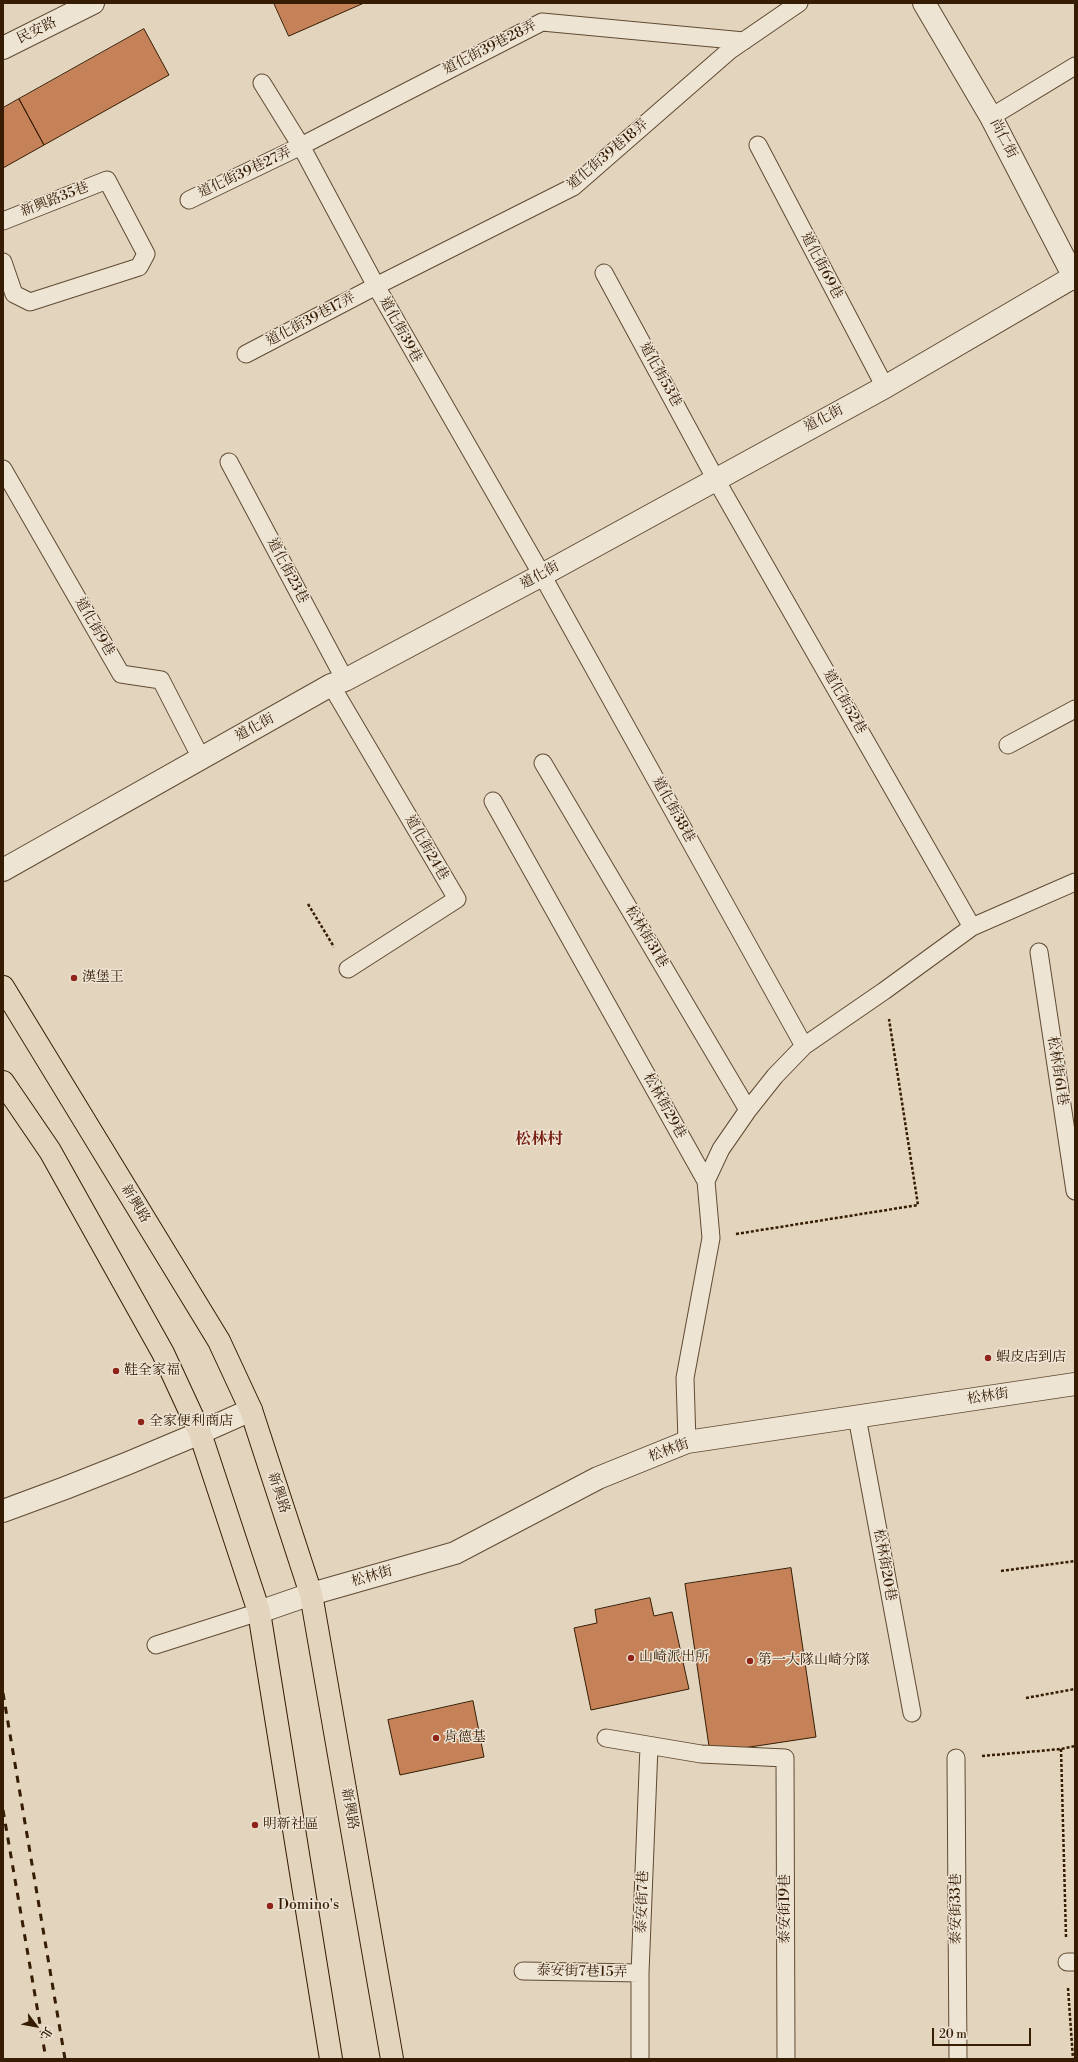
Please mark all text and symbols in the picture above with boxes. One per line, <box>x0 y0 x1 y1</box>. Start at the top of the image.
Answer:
street label: 民安路 <box>14 14 60 48</box>
street label: 道化街39巷28弄 <box>440 17 540 79</box>
street label: 道化街39巷18弄 <box>564 116 652 194</box>
street label: 尚仁街 <box>986 116 1020 162</box>
street label: 道化街39巷27弄 <box>196 144 294 202</box>
street label: 新興路35巷 <box>19 179 91 221</box>
street label: 道化街69巷 <box>796 230 846 302</box>
street label: 道化街39巷17弄 <box>264 289 358 351</box>
street label: 道化街39巷 <box>375 294 425 366</box>
street label: 道化街53巷 <box>635 340 685 410</box>
street label: 道化街 <box>802 402 846 436</box>
street label: 道化街23巷 <box>263 535 311 607</box>
street label: 道化街 <box>518 558 562 594</box>
street label: 道化街9巷 <box>71 595 117 659</box>
street label: 道化街52巷 <box>819 667 869 737</box>
street label: 道化街 <box>233 710 277 746</box>
street label: 道化街38巷 <box>648 774 698 846</box>
street label: 道化街24巷 <box>401 812 451 884</box>
street label: 松林街31巷 <box>621 903 671 971</box>
place label: 漢堡王 <box>82 970 124 986</box>
marker: 漢堡王 <box>69 973 79 983</box>
street label: 松林街61巷 <box>1043 1035 1071 1107</box>
street label: 松林街29巷 <box>639 1070 689 1142</box>
district label: 松林村 <box>515 1130 563 1150</box>
street label: 新興路 <box>117 1182 153 1226</box>
place label: 蝦皮店到店 <box>996 1350 1066 1366</box>
marker: 蝦皮店到店 <box>983 1353 993 1363</box>
place label: 鞋全家福 <box>124 1363 180 1379</box>
marker: 鞋全家福 <box>111 1366 121 1376</box>
street label: 松林街 <box>966 1385 1010 1409</box>
place label: 全家便利商店 <box>149 1414 233 1430</box>
marker: 全家便利商店 <box>136 1417 146 1427</box>
street label: 松林街 <box>646 1436 692 1466</box>
street label: 新興路 <box>264 1470 292 1516</box>
street label: 松林街20巷 <box>869 1527 899 1603</box>
street label: 松林街 <box>349 1563 395 1591</box>
place label: 山崎派出所 <box>639 1650 709 1666</box>
marker: 山崎派出所 <box>626 1653 636 1663</box>
place label: 第一大隊山崎分隊 <box>758 1653 870 1669</box>
marker: 第一大隊山崎分隊 <box>745 1656 755 1666</box>
place label: 肯德基 <box>444 1730 486 1746</box>
marker: 肯德基 <box>431 1733 441 1743</box>
street label: 新興路 <box>337 1787 361 1831</box>
place label: 明新社區 <box>263 1817 319 1833</box>
marker: 明新社區 <box>250 1820 260 1830</box>
street label: 泰安街7巷 <box>634 1870 652 1934</box>
street label: 泰安街33巷 <box>949 1873 965 1945</box>
street label: 泰安街19巷 <box>778 1874 794 1944</box>
place label: Domino's <box>278 1898 339 1914</box>
marker: Domino's <box>265 1901 275 1911</box>
street label: 泰安街7巷15弄 <box>536 1963 628 1981</box>
north arrow <box>16 2006 56 2046</box>
scale bar <box>934 2020 1033 2046</box>
text: 北 <box>37 2024 55 2041</box>
text: 20 m <box>939 2027 967 2042</box>

